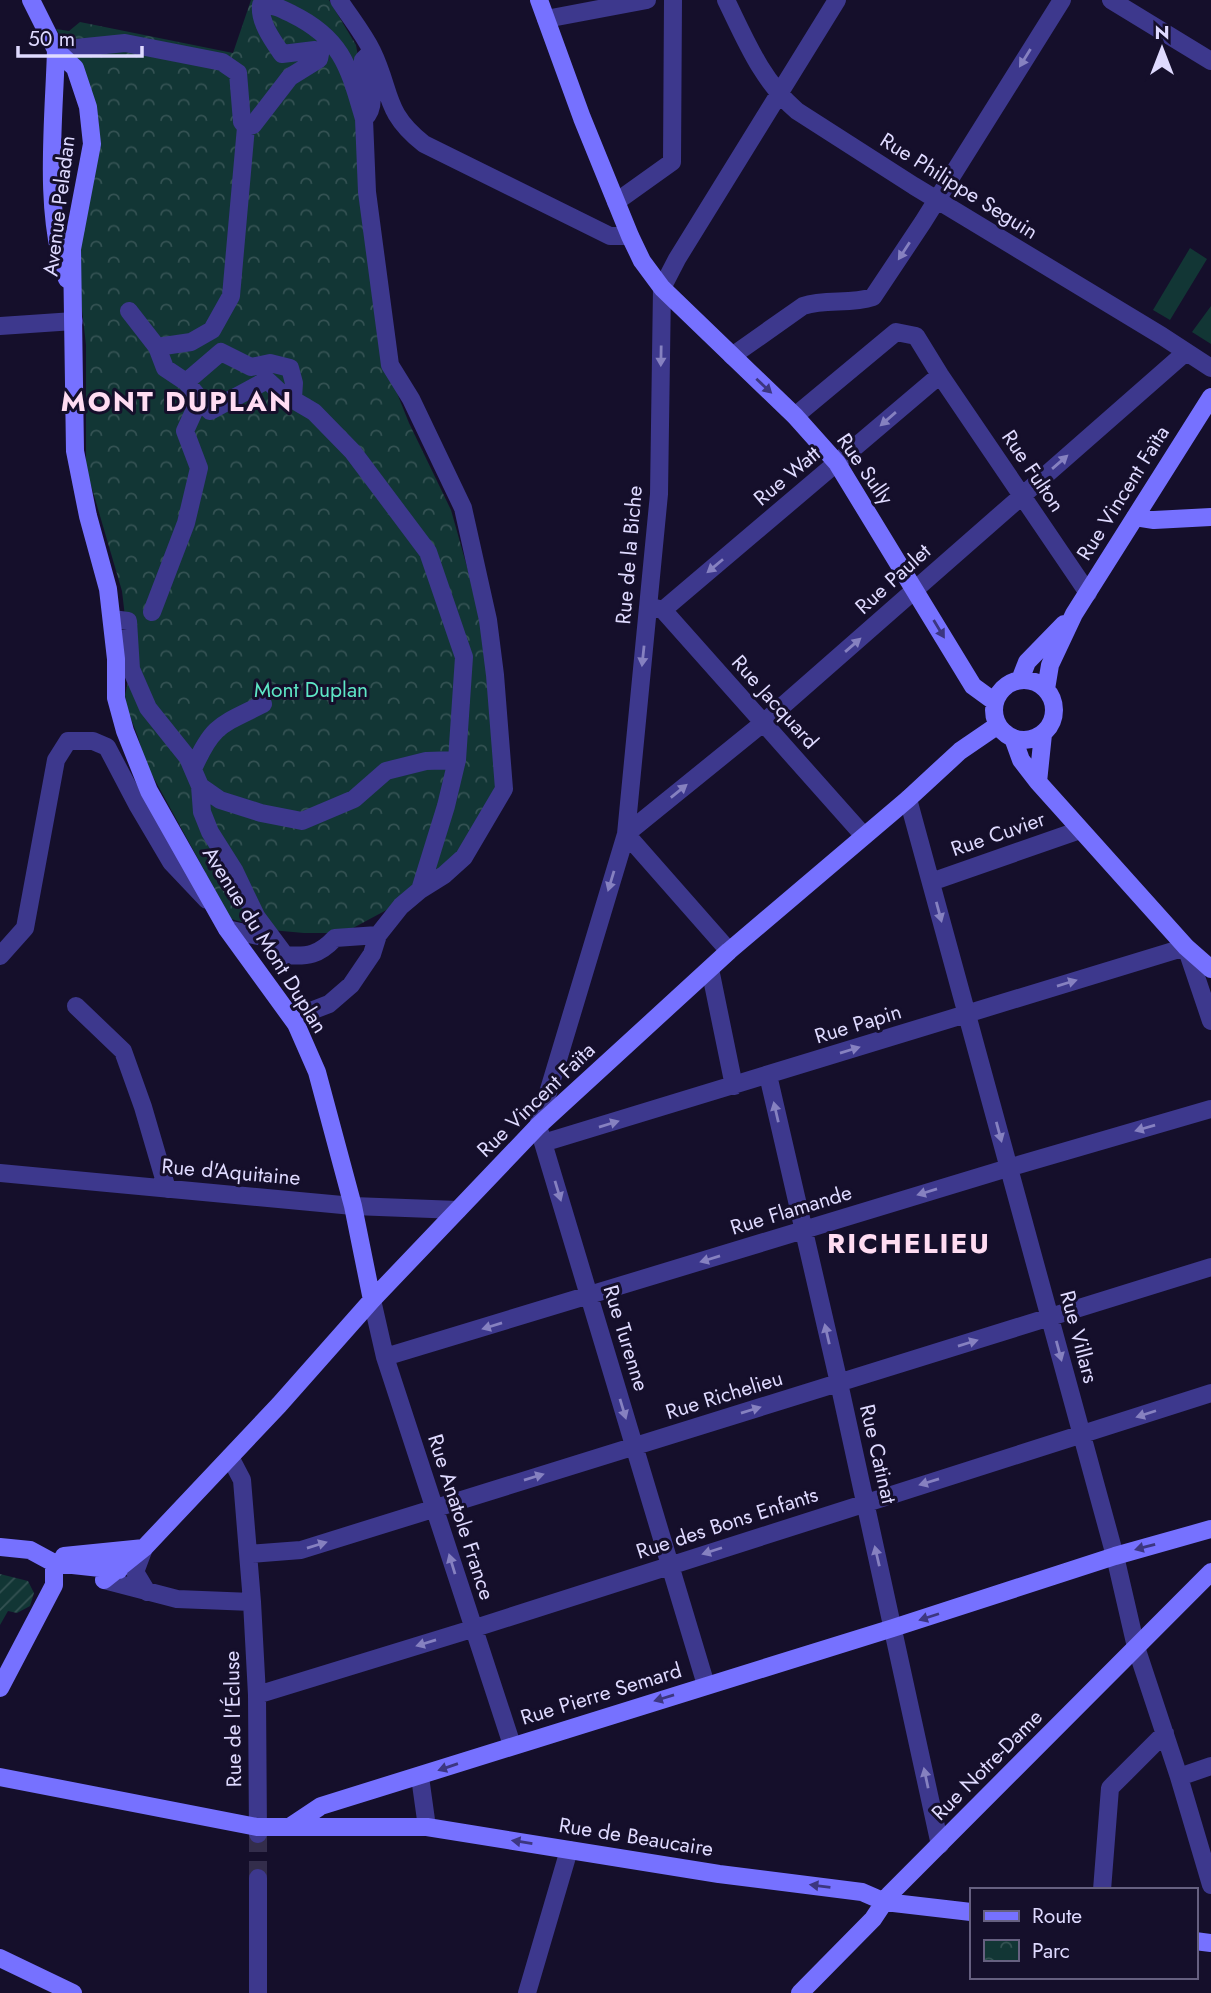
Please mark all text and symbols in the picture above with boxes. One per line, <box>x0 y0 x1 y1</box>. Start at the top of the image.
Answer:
scale bar <box>18 14 142 58</box>
north arrow <box>1127 14 1197 84</box>
text: N <box>1154 19 1170 46</box>
text: 50 m <box>28 24 75 54</box>
one-way arrow <box>1019 48 1032 67</box>
street label: Rue Philippe Seguin <box>874 125 1044 247</box>
street label: Avenue Peladan <box>35 134 83 278</box>
one-way arrow <box>898 241 911 260</box>
one-way arrow <box>655 345 666 367</box>
one-way arrow <box>755 378 772 395</box>
district label: MONT DUPLAN <box>61 381 293 422</box>
one-way arrow <box>880 411 897 426</box>
street label: Rue Vincent Faïta <box>1069 420 1177 566</box>
street label: Rue Fulton <box>994 424 1072 518</box>
street label: Rue Sully <box>829 427 901 512</box>
street label: Rue Watt <box>747 439 827 513</box>
one-way arrow <box>1051 454 1069 470</box>
street label: Rue de la Biche <box>608 484 650 626</box>
street label: Rue Paulet <box>849 537 937 621</box>
one-way arrow <box>706 559 724 574</box>
one-way arrow <box>933 619 946 638</box>
one-way arrow <box>844 637 862 653</box>
one-way arrow <box>637 645 648 667</box>
street label: Rue Jacquard <box>725 648 825 756</box>
park label: Mont Duplan <box>254 675 368 705</box>
one-way arrow <box>669 784 687 799</box>
street label: Rue Cuvier <box>947 804 1050 864</box>
street label: Avenue du Mont Duplan <box>195 841 335 1039</box>
one-way arrow <box>606 871 616 892</box>
one-way arrow <box>935 902 945 923</box>
one-way arrow <box>1057 978 1078 988</box>
street label: Rue Papin <box>811 997 905 1051</box>
street label: Rue Vincent Faïta <box>470 1036 602 1164</box>
one-way arrow <box>839 1044 860 1055</box>
one-way arrow <box>770 1101 781 1123</box>
one-way arrow <box>598 1118 619 1128</box>
one-way arrow <box>994 1121 1005 1143</box>
one-way arrow <box>1135 1123 1156 1133</box>
street label: Rue d'Aquitaine <box>160 1151 302 1193</box>
street label: Rue Flamande <box>727 1177 856 1243</box>
one-way arrow <box>553 1181 563 1202</box>
one-way arrow <box>917 1188 938 1198</box>
district label: RICHELIEU <box>827 1223 991 1264</box>
one-way arrow <box>699 1254 720 1265</box>
street label: Rue Turenne <box>596 1281 656 1395</box>
street label: Rue Villars <box>1052 1287 1106 1387</box>
one-way arrow <box>482 1321 503 1331</box>
one-way arrow <box>821 1323 832 1345</box>
one-way arrow <box>958 1337 979 1347</box>
one-way arrow <box>1054 1340 1065 1362</box>
street label: Rue Richelieu <box>662 1363 786 1427</box>
one-way arrow <box>619 1399 629 1420</box>
street label: Rue Catinat <box>852 1401 904 1507</box>
one-way arrow <box>741 1405 762 1415</box>
one-way arrow <box>1135 1409 1156 1420</box>
street label: Rue Anatole France <box>420 1430 502 1604</box>
one-way arrow <box>523 1472 544 1482</box>
one-way arrow <box>918 1478 939 1488</box>
street label: Rue des Bons Enfants <box>632 1479 822 1567</box>
one-way arrow <box>306 1539 327 1549</box>
one-way arrow <box>1134 1542 1156 1553</box>
one-way arrow <box>872 1545 883 1567</box>
one-way arrow <box>702 1546 723 1557</box>
one-way arrow <box>447 1554 457 1575</box>
one-way arrow <box>918 1612 939 1623</box>
one-way arrow <box>415 1639 436 1649</box>
street label: Rue de l'Écluse <box>217 1650 249 1788</box>
street label: Rue Pierre Semard <box>517 1655 685 1733</box>
one-way arrow <box>654 1693 675 1704</box>
street label: Rue Notre-Dame <box>925 1703 1049 1827</box>
one-way arrow <box>437 1762 458 1773</box>
one-way arrow <box>920 1767 931 1789</box>
street label: Rue de Beaucaire <box>557 1810 716 1864</box>
one-way arrow <box>511 1836 533 1847</box>
one-way arrow <box>808 1881 830 1892</box>
legend <box>970 1888 1197 1979</box>
text: Route <box>1032 1901 1082 1931</box>
text: Parc <box>1032 1936 1070 1966</box>

